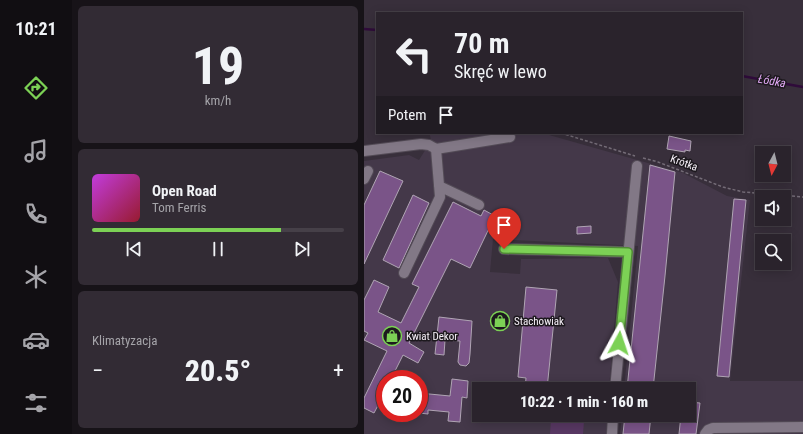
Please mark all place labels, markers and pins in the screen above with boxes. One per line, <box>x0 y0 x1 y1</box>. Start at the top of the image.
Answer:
pin <box>487 208 521 249</box>
shop icon: Stachowiak <box>489 310 511 332</box>
place label: Stachowiak <box>514 315 564 328</box>
shop icon: Kwiat Dekor <box>381 325 403 347</box>
place label: Kwiat Dekor <box>406 330 458 343</box>

